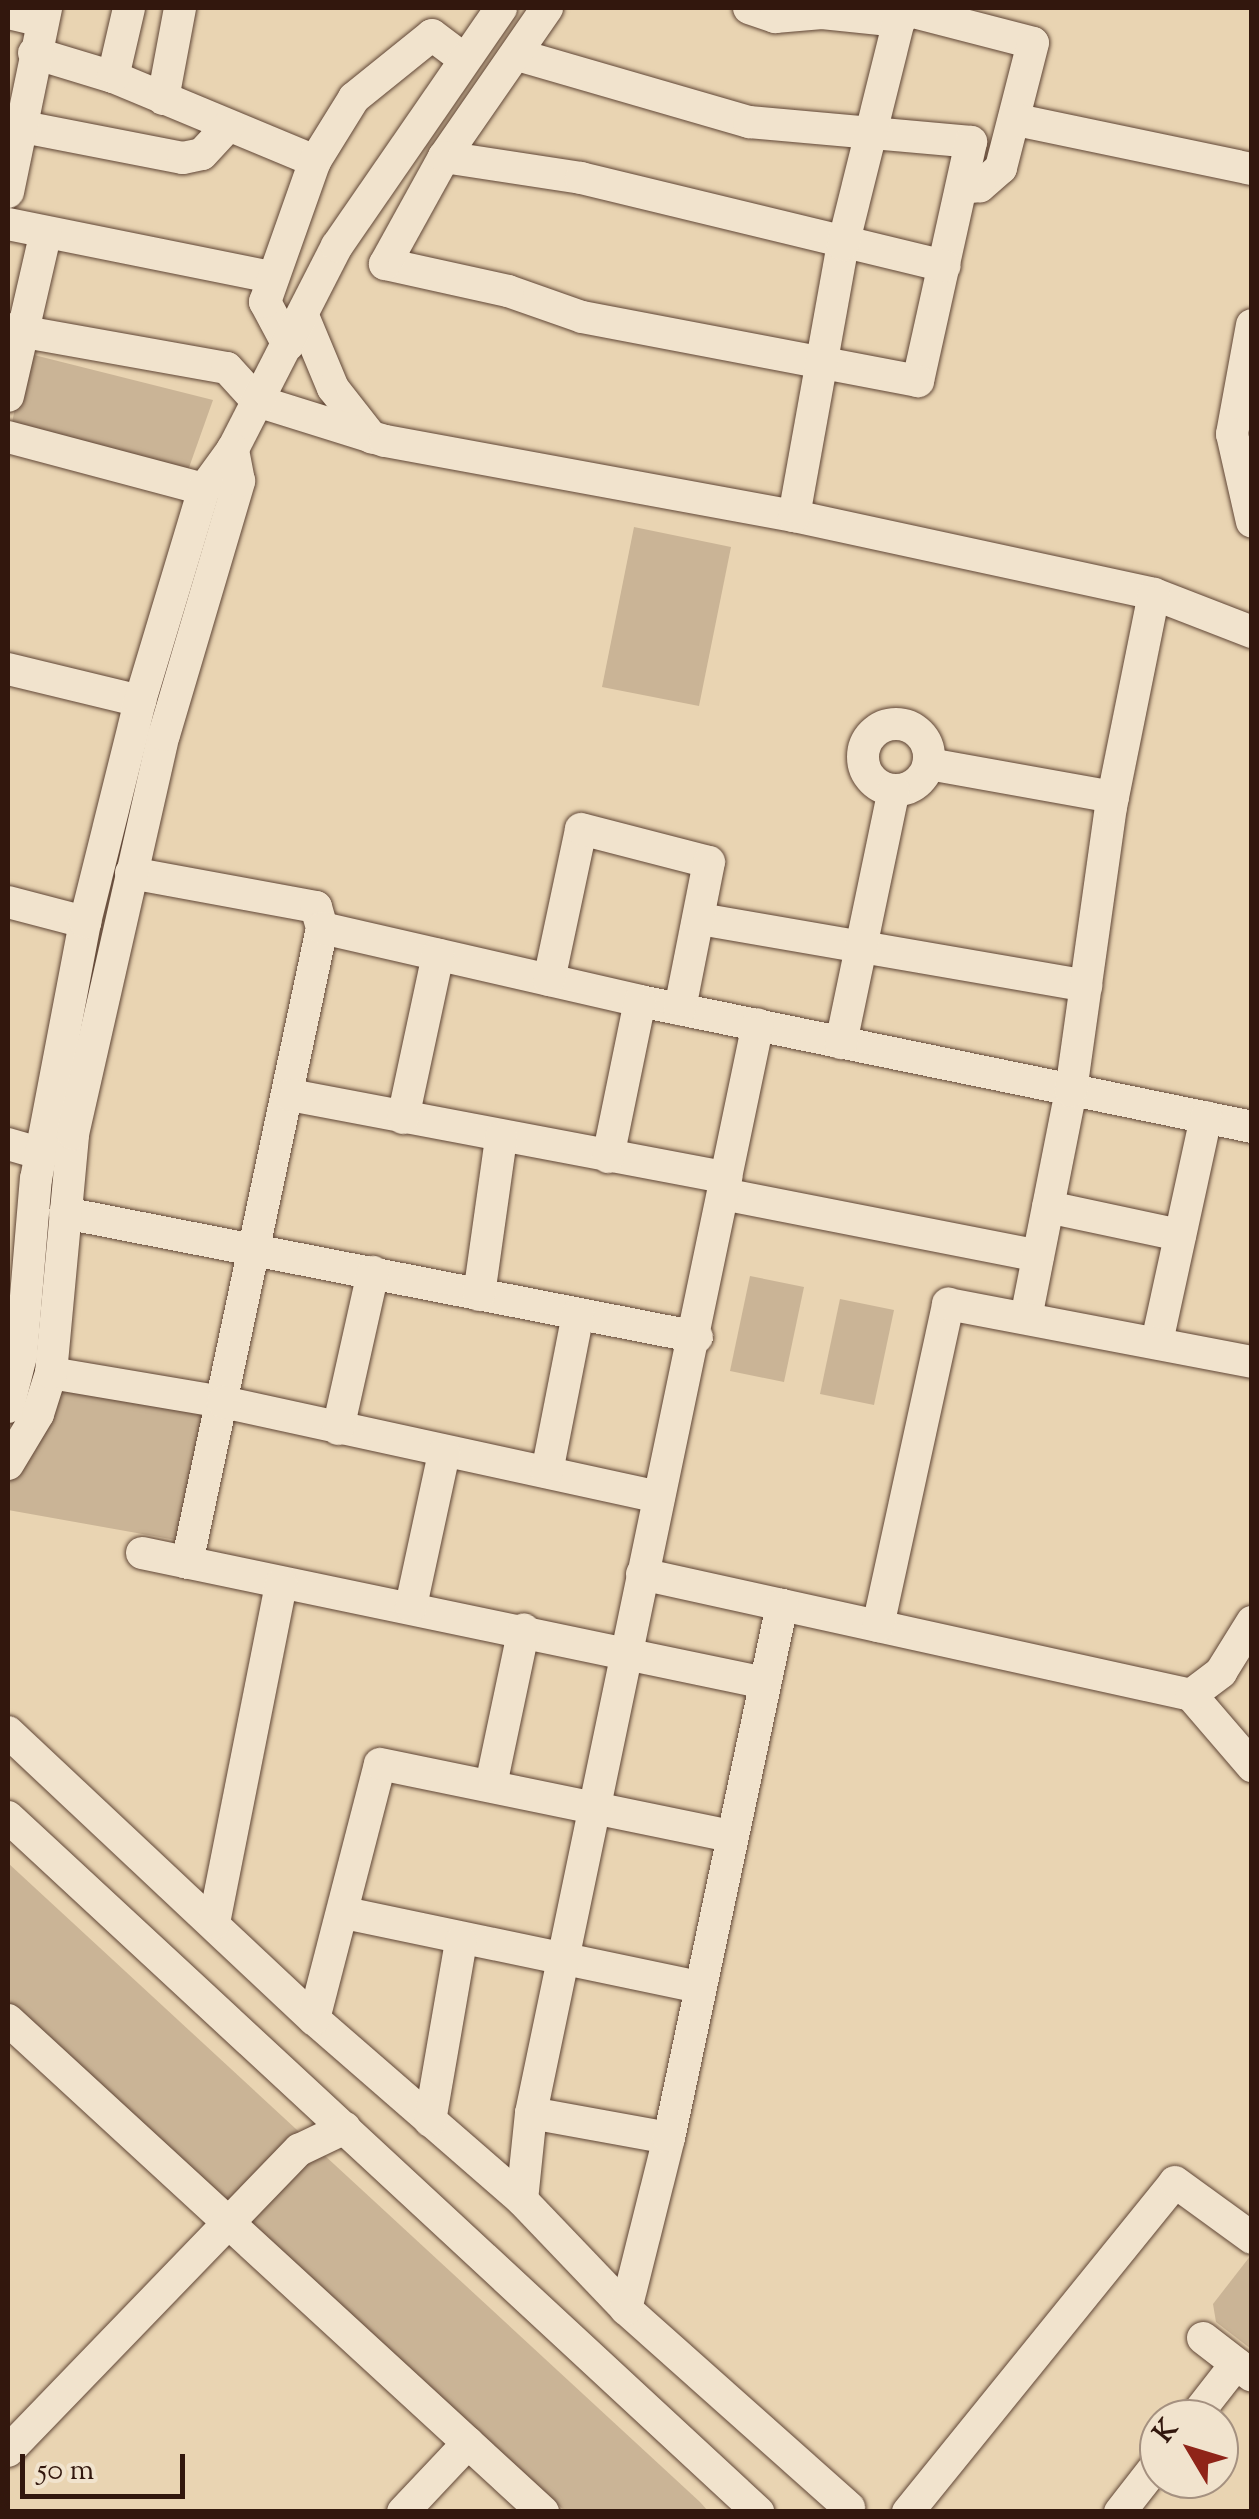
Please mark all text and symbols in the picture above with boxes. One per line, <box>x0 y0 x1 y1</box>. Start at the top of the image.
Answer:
north arrow <box>1139 2399 1239 2499</box>
text: K <box>1145 2411 1189 2452</box>
scale bar <box>25 2434 190 2496</box>
text: 50 m <box>37 2450 94 2493</box>

